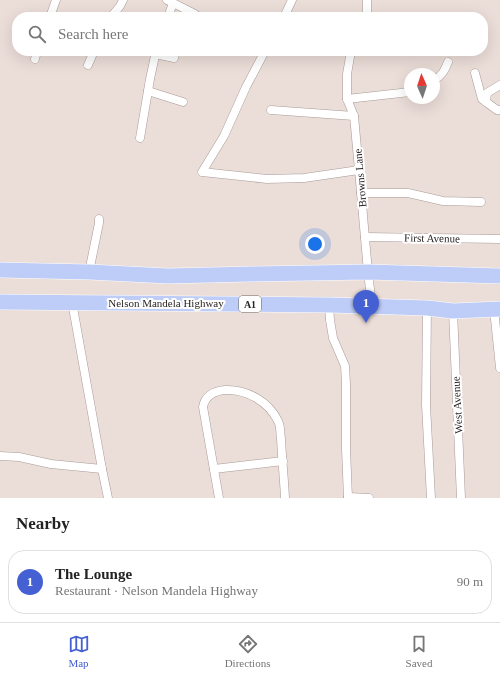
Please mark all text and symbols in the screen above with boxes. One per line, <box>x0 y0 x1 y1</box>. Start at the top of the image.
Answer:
search box <box>12 12 488 56</box>
icon: search <box>26 23 48 45</box>
text: Search here <box>58 26 128 42</box>
north arrow <box>404 68 440 104</box>
street label: Browns Lane <box>351 148 369 208</box>
street label: First Avenue <box>404 232 460 244</box>
your location <box>305 234 325 254</box>
pin: 1 <box>353 290 379 323</box>
road number: A1 <box>239 296 261 312</box>
street label: Nelson Mandela Highway <box>108 297 224 309</box>
street label: West Avenue <box>450 376 464 434</box>
text: Nearby <box>16 514 70 533</box>
text: The Lounge <box>55 566 132 582</box>
text: 1 <box>27 574 33 589</box>
text: 90 m <box>457 574 483 589</box>
text: Restaurant · Nelson Mandela Highway <box>55 583 258 598</box>
tab: Map <box>68 633 90 669</box>
tab: Directions <box>225 633 270 669</box>
tab: Saved <box>406 633 432 669</box>

